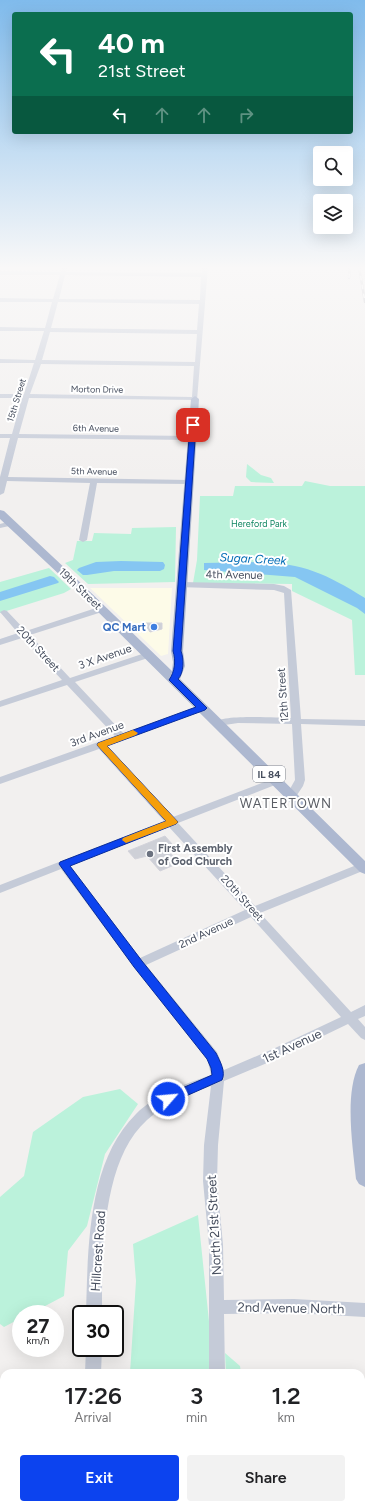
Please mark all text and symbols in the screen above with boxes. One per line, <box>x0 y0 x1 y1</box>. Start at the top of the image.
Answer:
text: 40 m <box>98 26 165 60</box>
icon: left <box>32 28 84 80</box>
text: 21st Street <box>98 60 186 82</box>
icon: left <box>109 104 131 126</box>
icon: ahead <box>151 104 173 126</box>
icon: ahead <box>193 104 215 126</box>
icon: right <box>235 104 257 126</box>
map controls <box>313 146 353 234</box>
button: search <box>313 146 353 186</box>
button: layers <box>313 194 353 234</box>
street label: 15th Street <box>4 376 28 423</box>
street label: Morton Drive <box>71 383 123 395</box>
pin <box>176 408 210 442</box>
icon: arrive <box>182 414 204 436</box>
street label: 6th Avenue <box>73 422 119 434</box>
street label: 5th Avenue <box>71 465 117 477</box>
park label: Hereford Park <box>231 518 288 529</box>
water label: Sugar Creek <box>219 550 288 568</box>
street label: 19th Street <box>56 565 104 613</box>
street label: 4th Avenue <box>205 568 263 582</box>
place label: QC Mart <box>103 621 147 634</box>
marker: QC Mart <box>149 622 159 632</box>
street label: 20th Street <box>14 624 62 674</box>
street label: 3 X Avenue <box>77 642 133 672</box>
street label: 12th Street <box>275 667 291 723</box>
street label: 3rd Avenue <box>68 718 126 750</box>
road number: IL 84 <box>253 766 285 782</box>
district label: WATERTOWN <box>240 796 332 811</box>
place label: First Assembly of God Church <box>158 842 233 868</box>
marker: First Assembly of God Church <box>145 849 155 859</box>
street label: 20th Street <box>218 872 266 924</box>
street label: 2nd Avenue <box>177 915 235 951</box>
street label: 1st Avenue <box>260 1026 324 1066</box>
position arrow <box>147 1078 189 1120</box>
street label: North 21st Street <box>204 1174 224 1276</box>
street label: Hillcrest Road <box>88 1210 108 1292</box>
street label: 2nd Avenue North <box>238 1300 344 1316</box>
speed limit sign: 30 <box>72 1305 124 1357</box>
text: 27 <box>27 1314 49 1338</box>
text: km/h <box>27 1334 49 1347</box>
text: 17:26 <box>64 1381 122 1410</box>
text: 3 <box>190 1381 203 1410</box>
text: 1.2 <box>271 1381 301 1410</box>
text: Arrival <box>75 1410 111 1425</box>
text: min <box>186 1410 207 1425</box>
text: km <box>277 1410 295 1425</box>
button: Exit <box>20 1455 179 1501</box>
button: Share <box>187 1455 345 1501</box>

